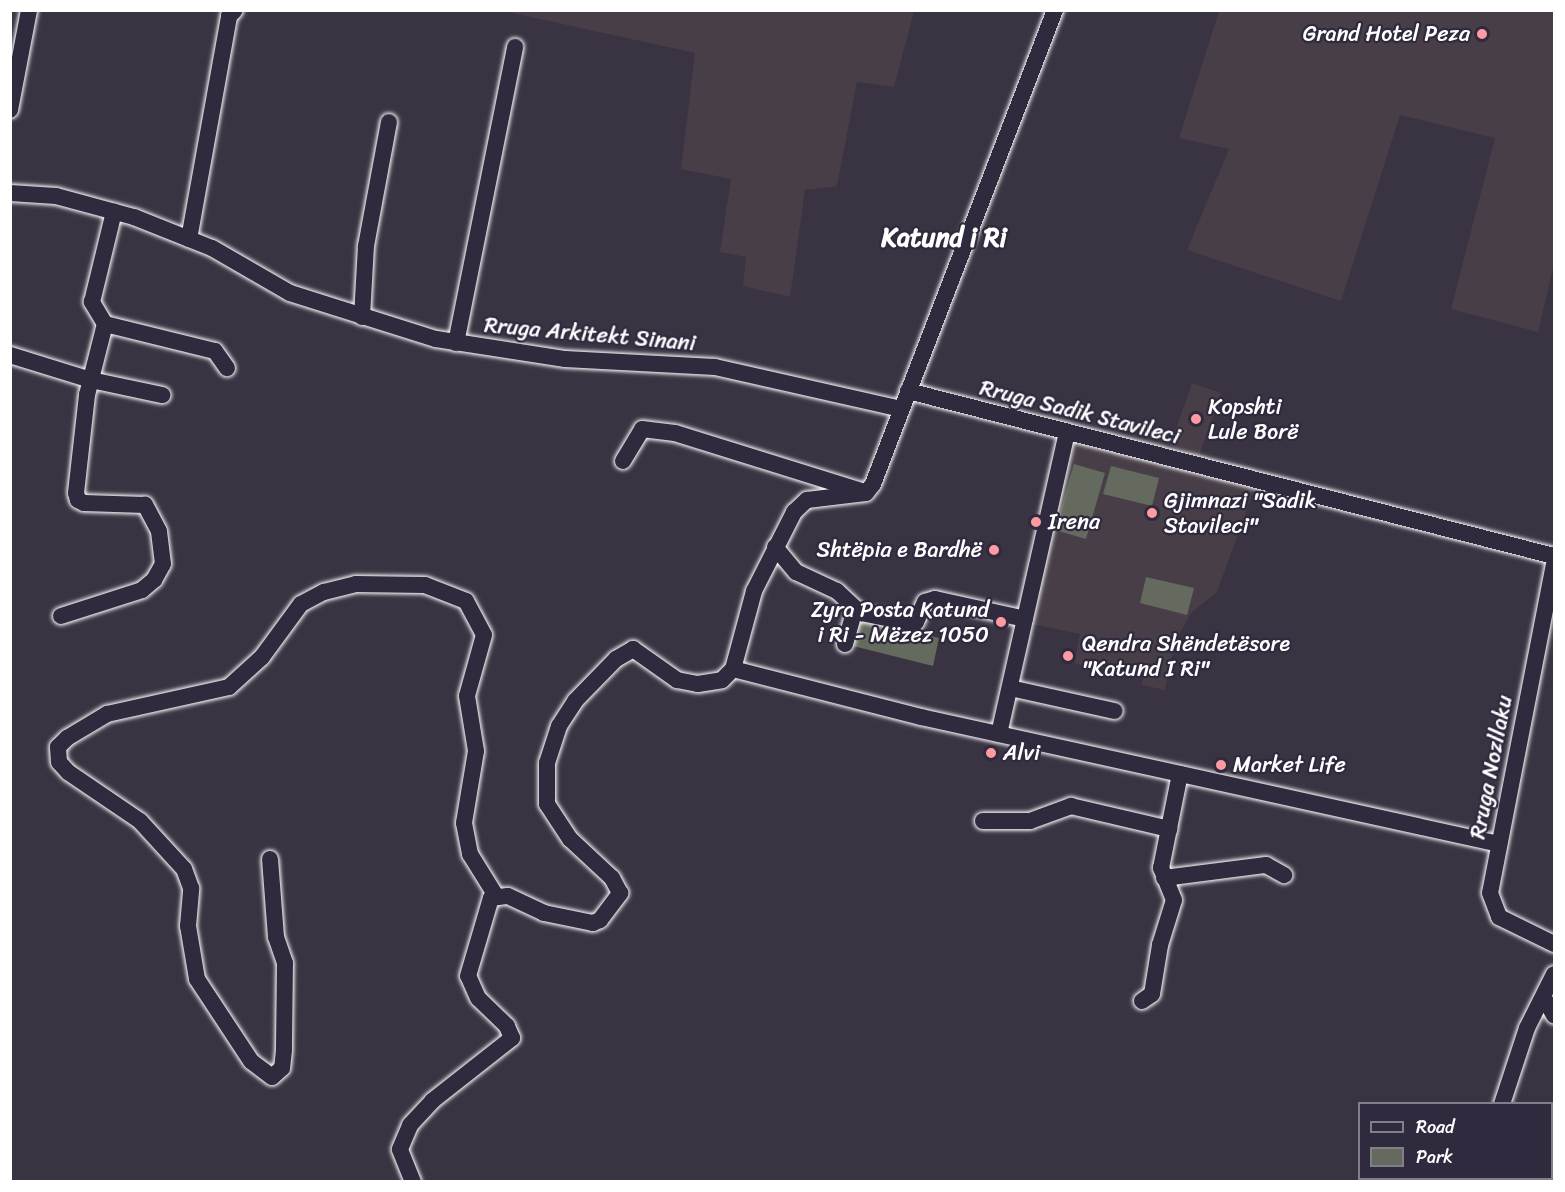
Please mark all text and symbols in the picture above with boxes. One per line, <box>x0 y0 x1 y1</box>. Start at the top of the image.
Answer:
place label: Grand Hotel Peza <box>1301 21 1470 47</box>
marker: Grand Hotel Peza <box>1475 27 1489 41</box>
district label: Katund i Ri <box>881 222 1007 254</box>
street label: Rruga Arkitekt Sinani <box>484 312 696 356</box>
street label: Rruga Sadik Stavileci <box>977 374 1183 450</box>
place label: Kopshti Lule Borë <box>1208 393 1299 445</box>
marker: Kopshti Lule Borë <box>1189 412 1203 426</box>
place label: Gjimnazi "Sadik Stavileci" <box>1164 487 1316 538</box>
marker: Gjimnazi "Sadik Stavileci" <box>1145 506 1159 520</box>
place label: Irena <box>1048 509 1100 535</box>
marker: Irena <box>1029 515 1043 529</box>
place label: Shtëpia e Bardhë <box>816 537 982 563</box>
marker: Shtëpia e Bardhë <box>987 543 1001 557</box>
place label: Zyra Posta Katund i Ri - Mëzez 1050 <box>810 596 989 648</box>
marker: Zyra Posta Katund i Ri - Mëzez 1050 <box>994 615 1008 629</box>
place label: Qendra Shëndetësore "Katund I Ri" <box>1082 630 1290 682</box>
marker: Qendra Shëndetësore "Katund I Ri" <box>1059 647 1077 665</box>
street label: Rruga Nozllaku <box>1464 693 1518 841</box>
place label: Alvi <box>1003 740 1040 766</box>
marker: Alvi <box>984 746 998 760</box>
place label: Market Life <box>1233 752 1346 778</box>
marker: Market Life <box>1214 758 1228 772</box>
legend <box>1358 1102 1553 1180</box>
text: Road <box>1416 1111 1455 1143</box>
text: Park <box>1416 1141 1453 1173</box>

